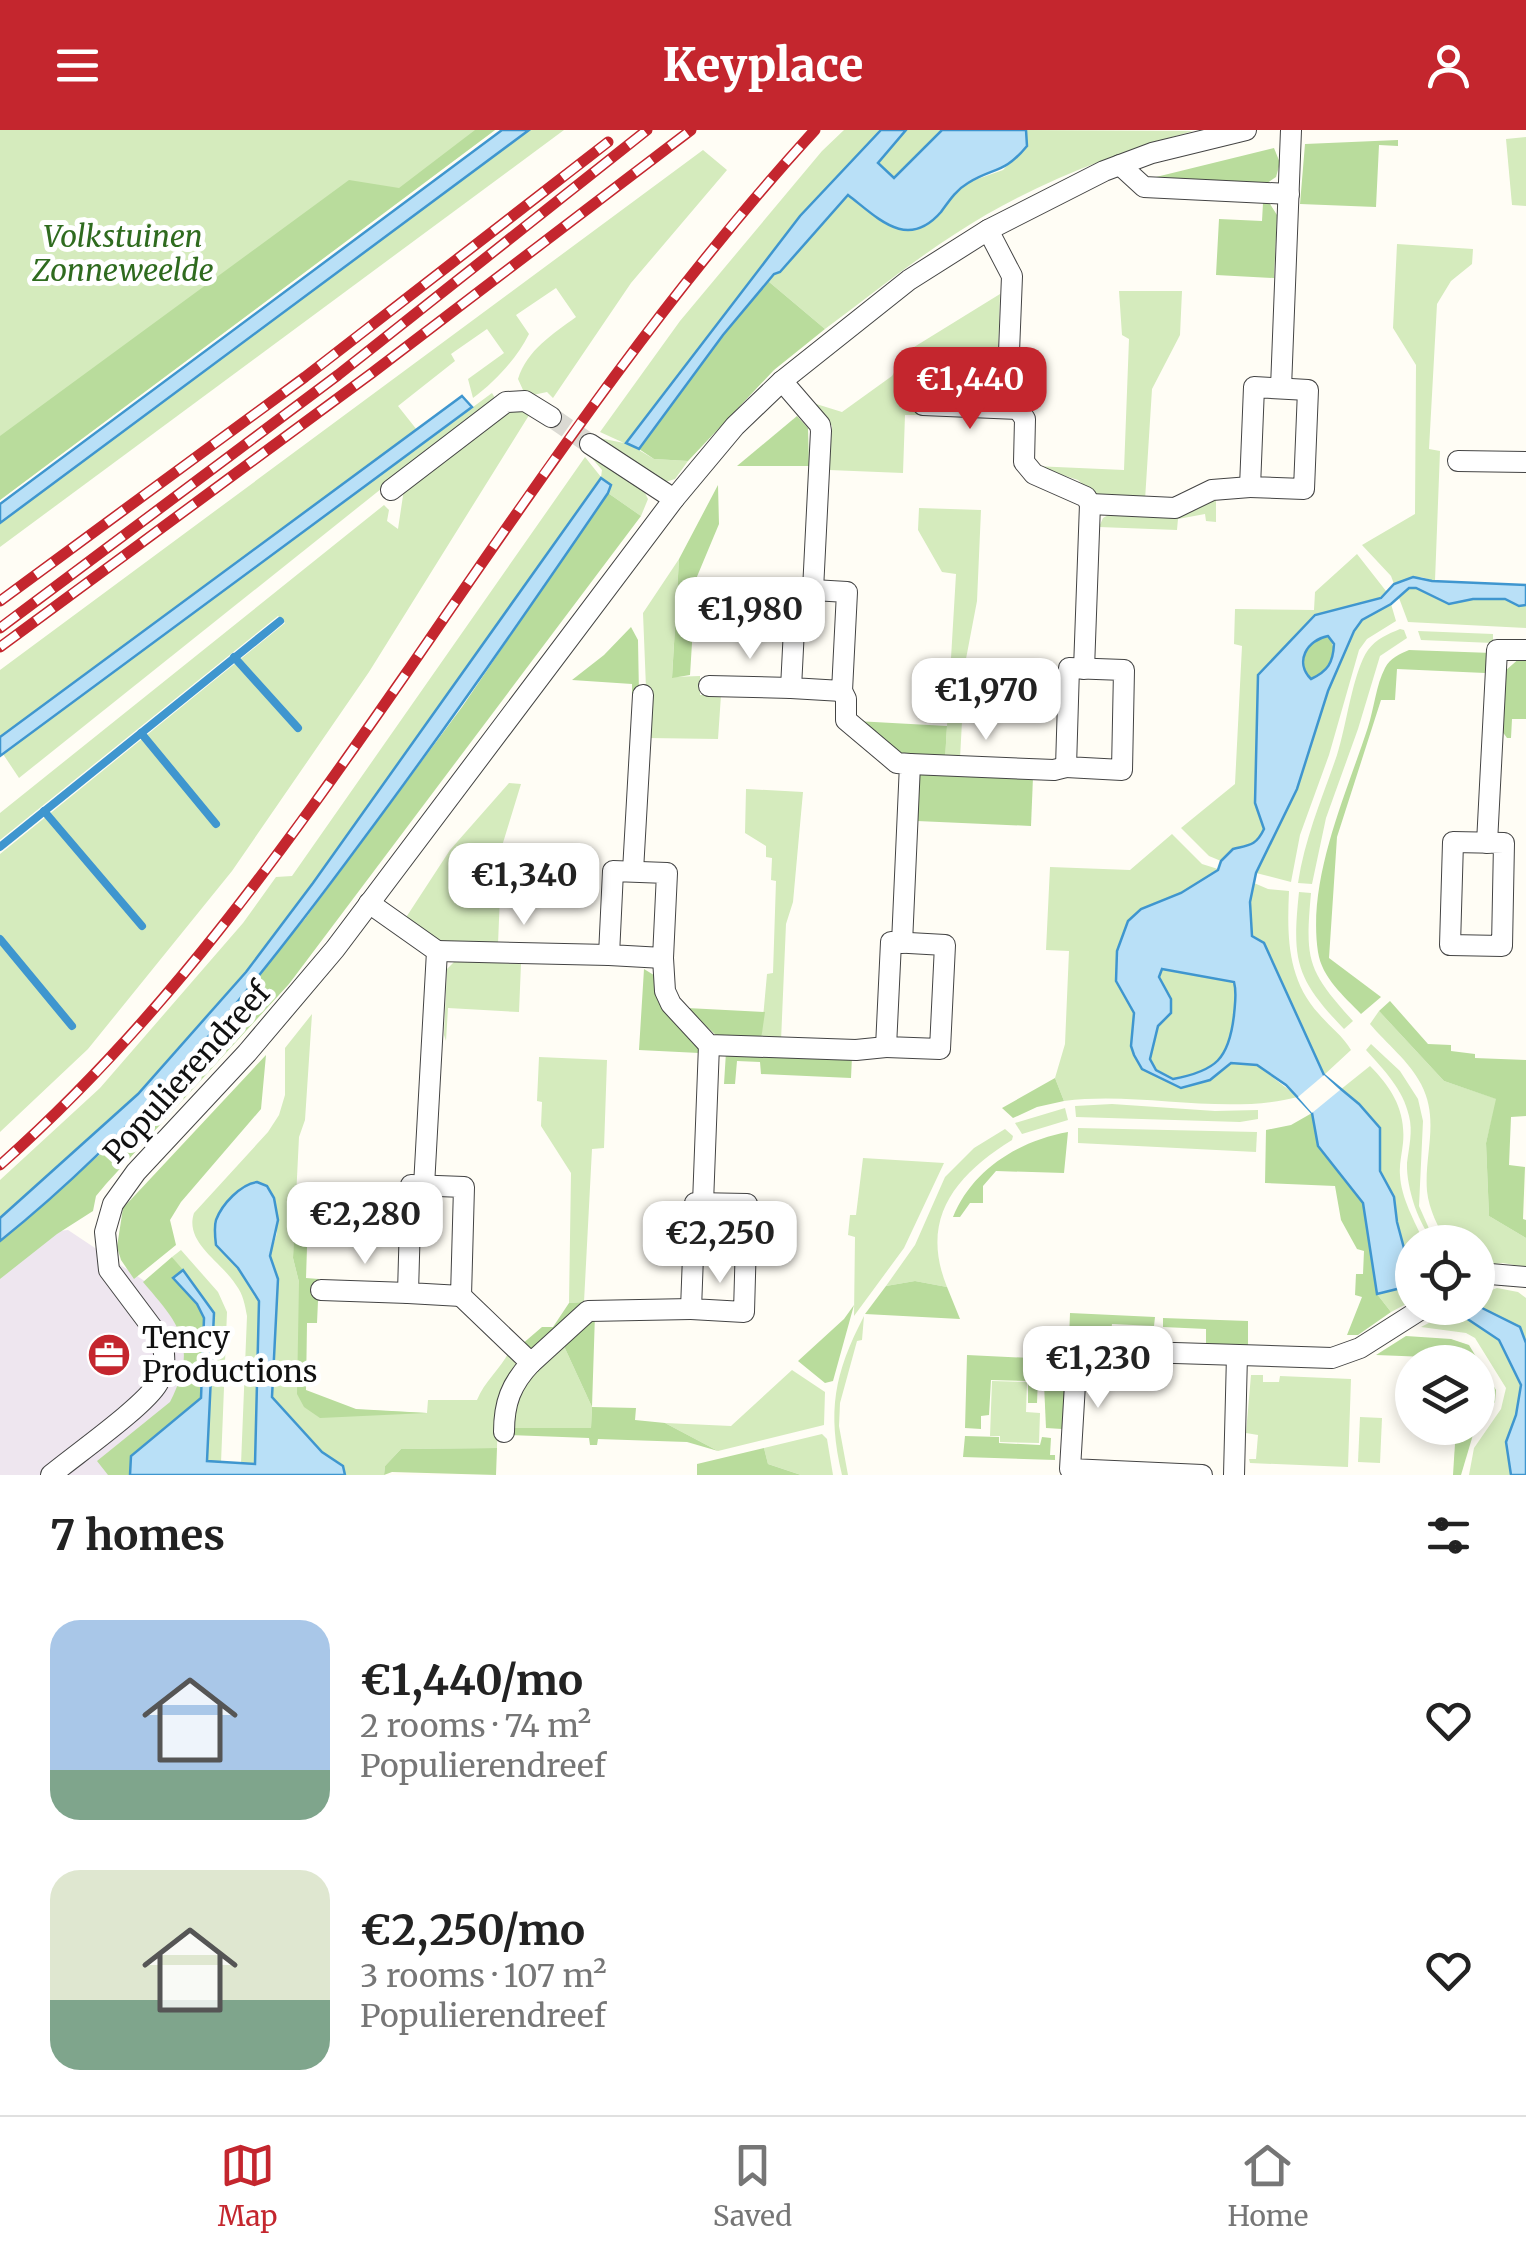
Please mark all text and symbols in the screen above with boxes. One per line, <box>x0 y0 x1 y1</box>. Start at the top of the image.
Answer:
text: Keyplace <box>663 37 863 93</box>
icon: menu <box>50 38 105 93</box>
icon: person <box>1421 38 1476 93</box>
park label: Volkstuinen Zonneweelde <box>31 217 214 289</box>
pin: €1,440 <box>889 347 1051 432</box>
text: €1,440 <box>916 359 1024 399</box>
pin: €1,980 <box>669 577 831 662</box>
text: €1,980 <box>697 589 803 629</box>
pin: €1,970 <box>905 658 1067 743</box>
text: €1,970 <box>934 670 1038 710</box>
pin: €1,340 <box>443 843 605 928</box>
text: €1,340 <box>470 855 578 895</box>
street label: Populierendreef <box>95 973 279 1171</box>
pin: €2,280 <box>284 1182 446 1267</box>
text: €2,280 <box>309 1194 421 1234</box>
pin: €2,250 <box>639 1201 801 1286</box>
text: €2,250 <box>665 1213 775 1253</box>
map controls <box>1395 1225 1495 1445</box>
button: locate <box>1395 1225 1495 1325</box>
place label: Tency Productions <box>142 1318 318 1390</box>
pin: €1,230 <box>1017 1326 1179 1411</box>
office icon: Tency Productions <box>86 1332 132 1378</box>
text: €1,230 <box>1045 1338 1151 1378</box>
button: layers <box>1395 1345 1495 1445</box>
icon: filters <box>1421 1508 1476 1563</box>
text: 7 homes <box>50 1509 225 1561</box>
text: €1,440/mo <box>360 1654 583 1706</box>
icon: home <box>130 1660 250 1780</box>
icon: heart <box>1421 1693 1476 1748</box>
text: 2 rooms · 74 m² <box>360 1706 591 1746</box>
text: Populierendreef <box>360 1746 606 1786</box>
text: €2,250/mo <box>360 1904 585 1956</box>
icon: home <box>130 1910 250 2030</box>
icon: heart <box>1421 1943 1476 1998</box>
text: 3 rooms · 107 m² <box>360 1956 607 1996</box>
text: Populierendreef <box>360 1996 606 2036</box>
tab: Map <box>218 2138 277 2234</box>
tab: Saved <box>713 2138 792 2234</box>
tab: Home <box>1228 2138 1308 2234</box>

